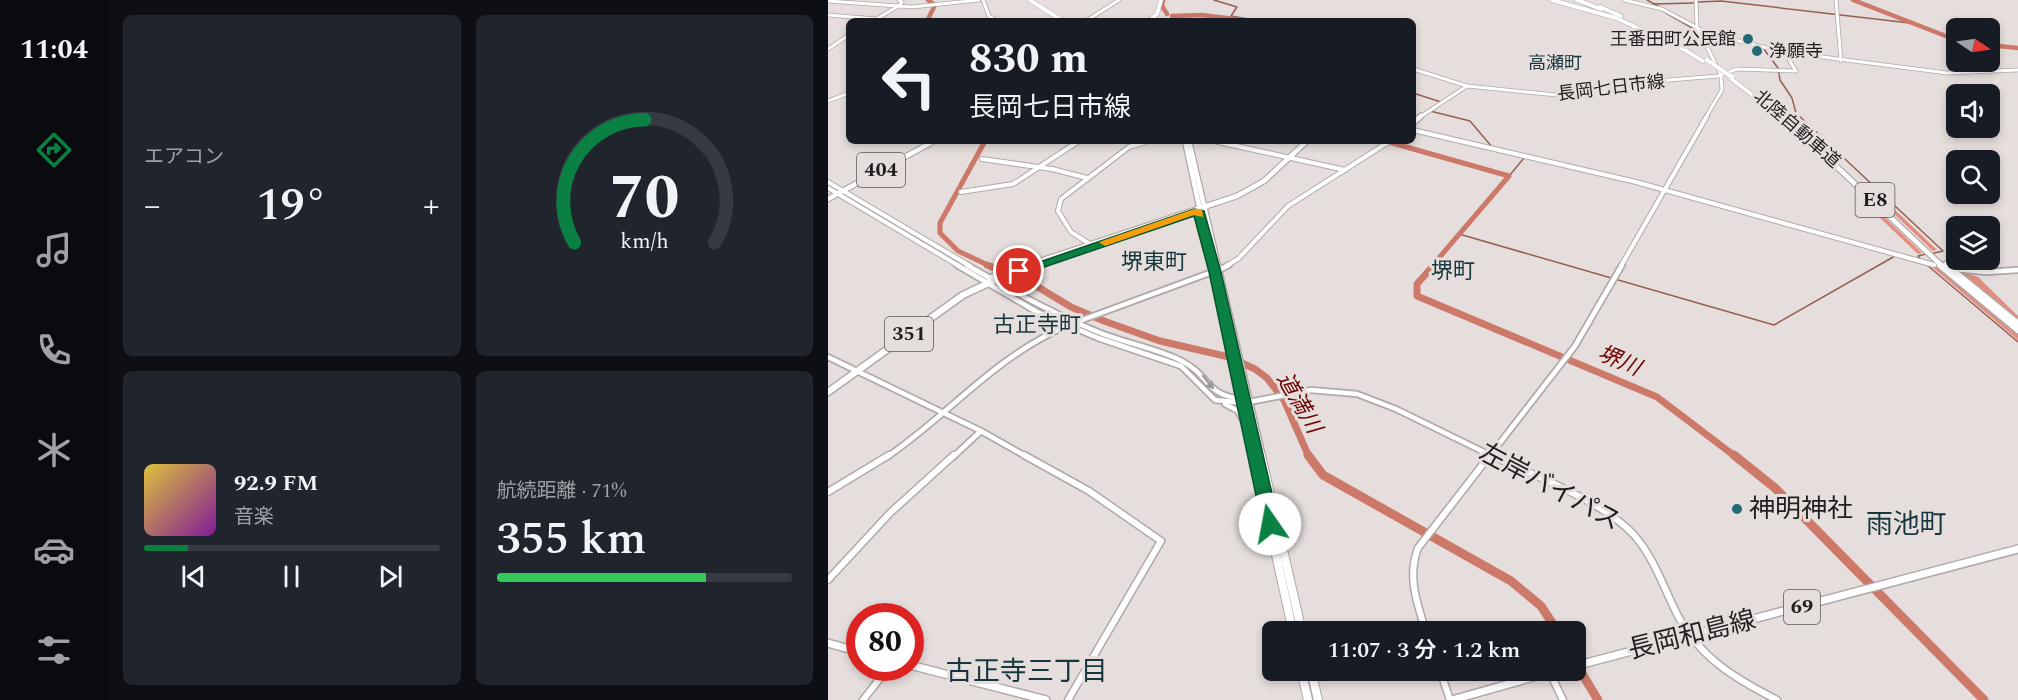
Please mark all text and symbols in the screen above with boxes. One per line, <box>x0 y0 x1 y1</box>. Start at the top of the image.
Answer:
north arrow <box>1946 18 2000 72</box>
map controls <box>1946 18 2000 270</box>
place label: 王番田町公民館 <box>1610 26 1736 53</box>
text: 830 m <box>969 28 1088 91</box>
text: 11:04 <box>20 29 88 71</box>
marker: 王番田町公民館 <box>1741 32 1755 46</box>
place label: 浄願寺 <box>1769 38 1823 65</box>
icon: left <box>870 42 948 120</box>
marker: 浄願寺 <box>1750 44 1764 58</box>
district label: 高瀬町 <box>1528 50 1582 77</box>
street label: 長岡七日市線 <box>1556 68 1666 108</box>
street label: 北陸自動車道 <box>1747 83 1847 175</box>
button: sound <box>1946 84 2000 138</box>
text: 長岡七日市線 <box>969 87 1131 129</box>
icon: directions <box>33 129 75 171</box>
text: エアコン <box>144 142 224 172</box>
button: search <box>1946 150 2000 204</box>
text: 70 <box>609 151 679 246</box>
road number: 404 <box>857 153 905 187</box>
text: 19° <box>256 171 327 240</box>
text: − <box>144 181 161 231</box>
text: + <box>423 181 440 231</box>
road number: E8 <box>1856 183 1894 217</box>
button: layers <box>1946 216 2000 270</box>
text: km/h <box>620 225 668 258</box>
icon: music <box>33 229 75 271</box>
pin <box>993 245 1044 296</box>
district label: 堺東町 <box>1121 246 1187 279</box>
icon: arrive <box>1002 254 1035 287</box>
district label: 堺町 <box>1431 255 1475 288</box>
district label: 古正寺町 <box>993 309 1081 342</box>
road number: 351 <box>885 317 933 351</box>
icon: phone <box>33 329 75 371</box>
water label: 堺川 <box>1592 337 1648 386</box>
water label: 道満川 <box>1268 366 1331 442</box>
one-way arrow <box>1201 375 1213 390</box>
icon: climate <box>33 429 75 471</box>
street label: 左岸バイパス <box>1472 433 1628 541</box>
text: 92.9 FM <box>234 467 318 500</box>
text: 航続距離 · 71% <box>497 476 627 506</box>
place label: 神明神社 <box>1749 489 1853 529</box>
position arrow <box>1238 492 1302 556</box>
text: 音楽 <box>234 502 274 532</box>
marker: 神明神社 <box>1730 502 1744 516</box>
district label: 雨池町 <box>1866 504 1947 546</box>
text: 355 km <box>497 505 646 574</box>
icon: car <box>33 529 75 571</box>
icon: previous <box>177 560 210 593</box>
icon: pause <box>275 560 308 593</box>
icon: next <box>374 560 407 593</box>
road number: 69 <box>1784 590 1820 624</box>
street label: 長岡和島線 <box>1624 600 1760 670</box>
speed limit sign: 80 <box>846 603 924 681</box>
icon: filters <box>33 629 75 671</box>
text: 11:07 · 3 分 · 1.2 km <box>1328 634 1520 667</box>
district label: 古正寺三丁目 <box>946 651 1108 693</box>

